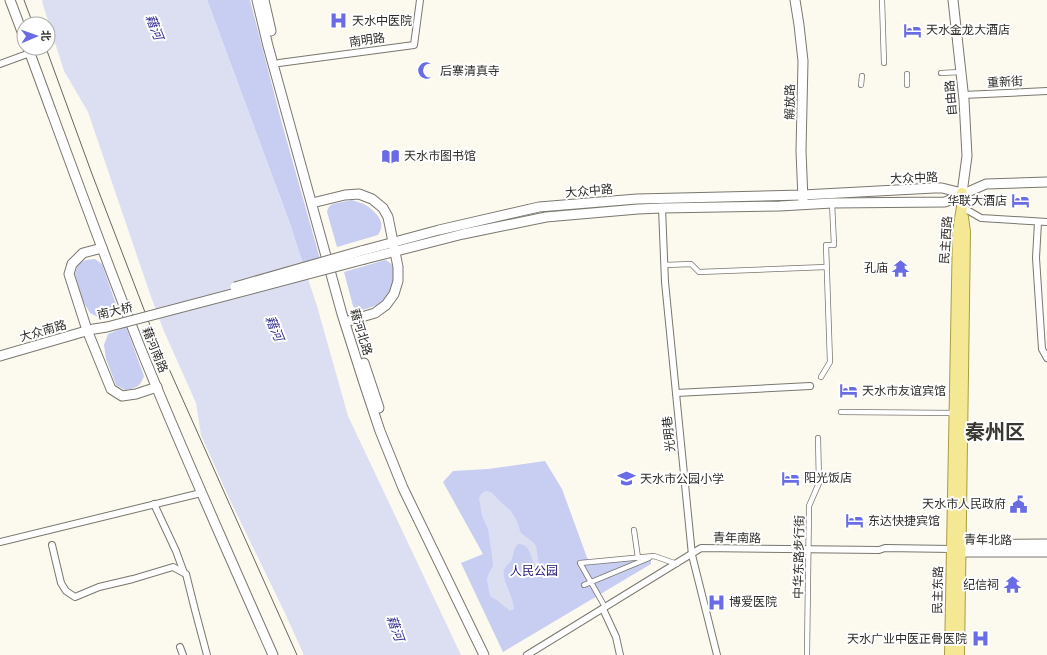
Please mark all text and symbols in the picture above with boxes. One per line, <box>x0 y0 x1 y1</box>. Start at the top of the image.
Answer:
hospital icon: 天水中医院 <box>329 11 349 31</box>
water label: 藉河 <box>143 12 167 45</box>
place label: 天水中医院 <box>352 14 412 28</box>
north arrow <box>16 16 56 56</box>
hotel icon: 天水金龙大酒店 <box>903 20 923 40</box>
place label: 天水金龙大酒店 <box>926 23 1010 37</box>
text: 北 <box>39 30 52 41</box>
street label: 南明路 <box>348 31 386 49</box>
mosque icon: 后寨清真寺 <box>417 61 437 81</box>
place label: 后寨清真寺 <box>440 64 500 78</box>
street label: 重新街 <box>987 74 1023 90</box>
street label: 自由路 <box>942 79 960 117</box>
street label: 解放路 <box>783 84 797 120</box>
library icon: 天水市图书馆 <box>381 146 401 166</box>
place label: 天水市图书馆 <box>404 149 476 163</box>
street label: 大众中路 <box>890 170 938 186</box>
street label: 大众中路 <box>564 182 614 200</box>
hotel icon: 华联大酒店 <box>1010 191 1030 211</box>
place label: 华联大酒店 <box>947 194 1007 208</box>
street label: 民主西路 <box>937 216 955 264</box>
temple icon: 孔庙 <box>891 258 911 278</box>
place label: 孔庙 <box>864 261 888 275</box>
street label: 南大桥 <box>96 300 134 322</box>
street label: 藉河北路 <box>347 307 375 357</box>
water label: 藉河 <box>263 313 288 346</box>
street label: 大众南路 <box>18 318 68 344</box>
street label: 藉河南路 <box>140 325 170 375</box>
hotel icon: 天水市友谊宾馆 <box>839 381 859 401</box>
place label: 天水市友谊宾馆 <box>862 384 946 398</box>
street label: 光明巷 <box>660 415 678 453</box>
district label: 秦州区 <box>965 420 1025 444</box>
hotel icon: 阳光饭店 <box>781 468 801 488</box>
school or university icon: 天水市公园小学 <box>617 469 637 489</box>
place label: 阳光饭店 <box>804 471 852 485</box>
place label: 天水市公园小学 <box>640 472 724 486</box>
public building icon: 天水市人民政府 <box>1009 494 1029 514</box>
place label: 天水市人民政府 <box>922 497 1006 511</box>
hotel icon: 东达快捷宾馆 <box>845 511 865 531</box>
place label: 东达快捷宾馆 <box>868 514 940 528</box>
street label: 中华东路步行街 <box>791 515 807 599</box>
street label: 青年南路 <box>713 531 761 545</box>
street label: 青年北路 <box>964 533 1012 547</box>
park label: 人民公园 <box>510 564 558 578</box>
street label: 民主东路 <box>931 566 945 614</box>
temple icon: 纪信祠 <box>1002 575 1022 595</box>
place label: 纪信祠 <box>963 578 999 592</box>
hospital icon: 博爱医院 <box>706 592 726 612</box>
place label: 博爱医院 <box>729 595 777 609</box>
water label: 藉河 <box>384 613 408 646</box>
hospital icon: 天水广业中医正骨医院 <box>970 629 990 649</box>
place label: 天水广业中医正骨医院 <box>847 632 967 646</box>

